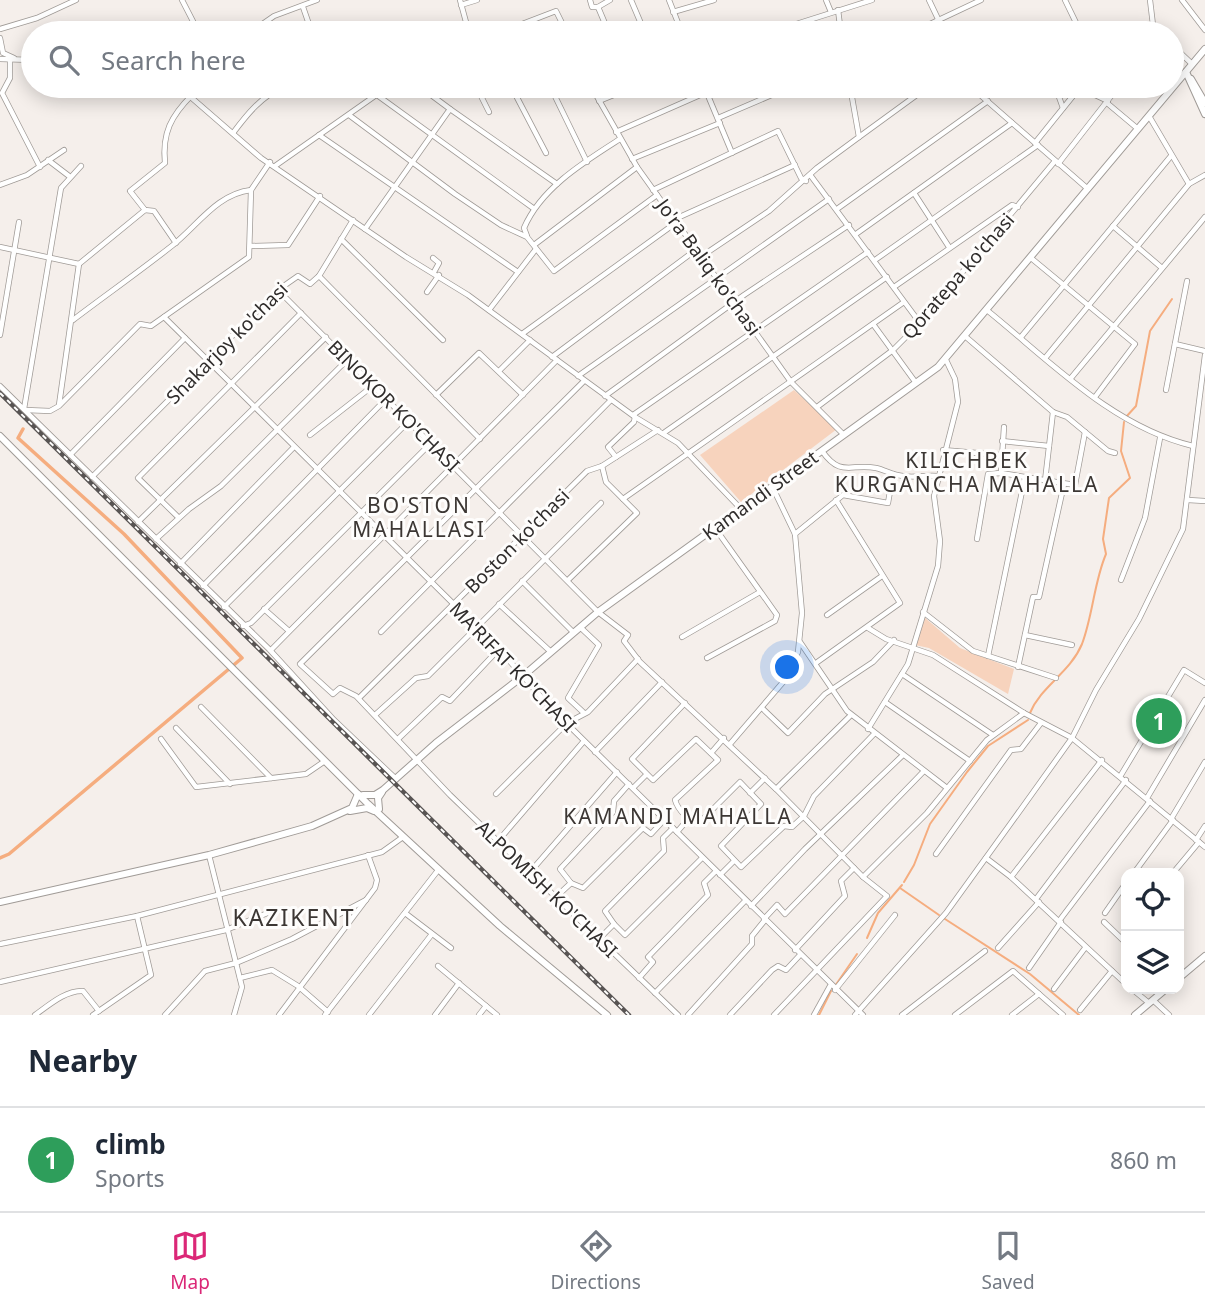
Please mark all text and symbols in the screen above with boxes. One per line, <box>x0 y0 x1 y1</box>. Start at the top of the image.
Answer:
search box <box>21 21 1184 98</box>
icon: search <box>45 41 83 79</box>
text: Search here <box>101 42 246 78</box>
street label: Jo'ra Baliq ko'chasi <box>649 192 767 341</box>
street label: Qoratepa ko'chasi <box>896 207 1020 345</box>
street label: Shakarjoy ko'chasi <box>160 276 294 410</box>
street label: BINOKOR KO'CHASI <box>322 334 466 478</box>
street label: Kamandi Street <box>697 444 823 546</box>
district label: KILICHBEK KURGANCHA MAHALLA <box>835 446 1099 498</box>
street label: Boston ko'chasi <box>459 483 575 599</box>
district label: BO'STON MAHALLASI <box>352 491 486 543</box>
street label: MA'RIFAT KO'CHASI <box>444 596 582 738</box>
your location <box>770 650 804 684</box>
pin: 1 <box>1136 695 1182 747</box>
district label: KAMANDI MAHALLA <box>563 802 793 830</box>
street label: ALPOMISH KO'CHASI <box>471 815 623 963</box>
map controls <box>1121 868 1184 994</box>
button: locate <box>1121 868 1184 931</box>
district label: KAZIKENT <box>232 901 356 933</box>
button: layers <box>1121 931 1184 994</box>
text: Nearby <box>28 1040 137 1081</box>
text: climb <box>95 1126 166 1162</box>
text: 1 <box>44 1144 58 1176</box>
text: 860 m <box>1110 1144 1177 1176</box>
text: Sports <box>95 1162 165 1194</box>
tab: Map <box>170 1227 210 1295</box>
tab: Directions <box>551 1227 641 1295</box>
tab: Saved <box>981 1227 1035 1295</box>

